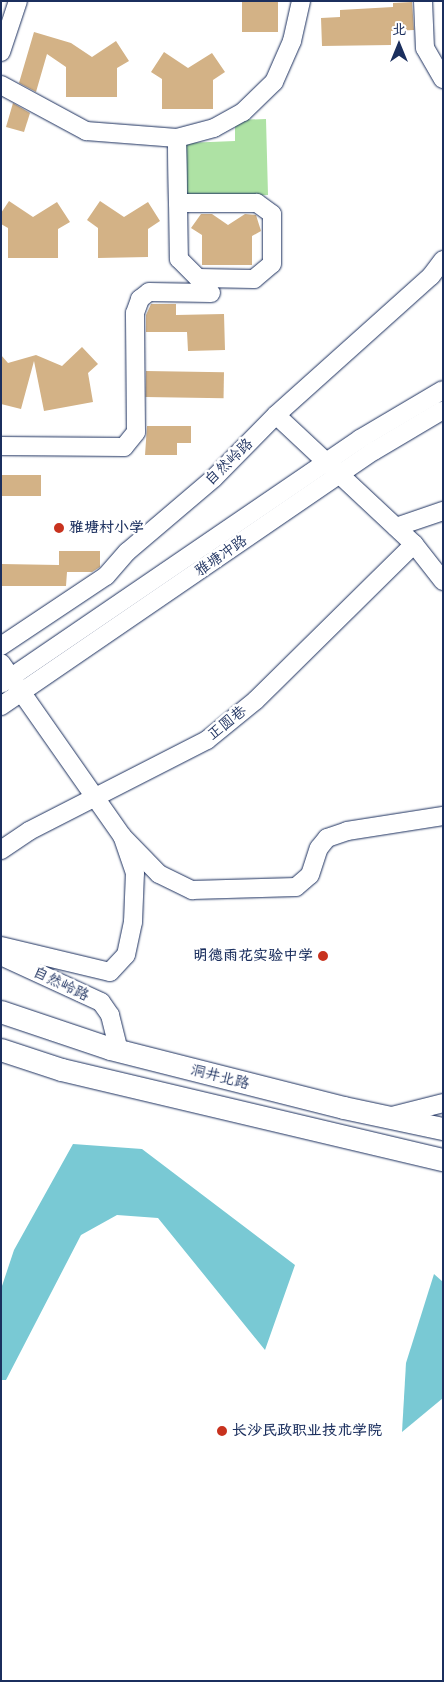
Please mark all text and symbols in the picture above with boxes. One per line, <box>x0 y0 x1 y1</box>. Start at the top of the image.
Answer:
north arrow <box>374 20 424 70</box>
text: 北 <box>392 21 406 38</box>
street label: 自然岭路 <box>201 435 257 489</box>
place label: 雅塘村小学 <box>69 519 144 537</box>
marker: 雅塘村小学 <box>53 522 65 534</box>
street label: 雅塘冲路 <box>191 531 251 581</box>
street label: 正圆巷 <box>204 702 250 744</box>
place label: 明德雨花实验中学 <box>193 947 313 965</box>
marker: 明德雨花实验中学 <box>317 950 329 962</box>
street label: 自然岭路 <box>30 963 92 1005</box>
street label: 洞井北路 <box>189 1061 251 1093</box>
place label: 长沙民政职业技术学院 <box>232 1422 382 1440</box>
marker: 长沙民政职业技术学院 <box>216 1425 228 1437</box>

